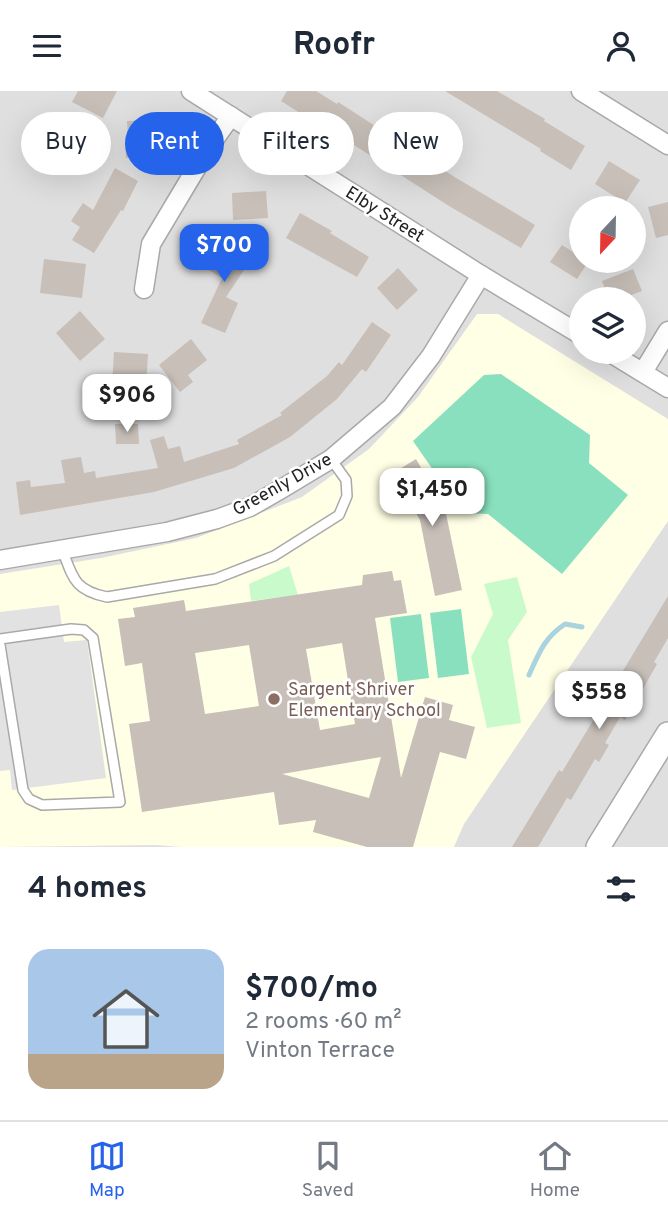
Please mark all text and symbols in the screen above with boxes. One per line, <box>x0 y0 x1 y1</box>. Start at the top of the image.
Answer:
text: Roofr <box>293 26 375 66</box>
icon: menu <box>28 27 66 65</box>
icon: person <box>602 27 640 65</box>
chip: Buy <box>21 112 111 175</box>
chip: Rent <box>125 112 224 175</box>
chip: Filters <box>238 112 354 175</box>
chip: New <box>368 112 463 175</box>
street label: Elby Street <box>340 182 428 249</box>
north arrow <box>569 196 646 273</box>
map controls <box>569 196 646 364</box>
pin: $700 <box>183 225 265 284</box>
text: $700 <box>196 232 252 261</box>
button: layers <box>569 287 646 364</box>
pin: $906 <box>86 375 168 434</box>
text: $906 <box>98 382 156 411</box>
street label: Greenly Drive <box>229 449 336 522</box>
pin: $1,450 <box>375 469 489 528</box>
text: $1,450 <box>396 476 468 505</box>
pin: $558 <box>558 671 640 731</box>
place label: Sargent Shriver Elementary School <box>288 679 441 723</box>
text: $558 <box>571 679 627 708</box>
marker: Sargent Shriver Elementary School <box>266 691 282 707</box>
icon: filters <box>602 870 640 908</box>
text: 4 homes <box>28 871 147 908</box>
text: $700/mo <box>245 971 378 1008</box>
icon: home <box>84 977 168 1061</box>
text: 2 rooms · 60 m² <box>245 1008 402 1037</box>
text: Vinton Terrace <box>245 1037 395 1066</box>
tab: Map <box>88 1137 126 1203</box>
tab: Saved <box>302 1137 354 1203</box>
tab: Home <box>530 1137 580 1203</box>

